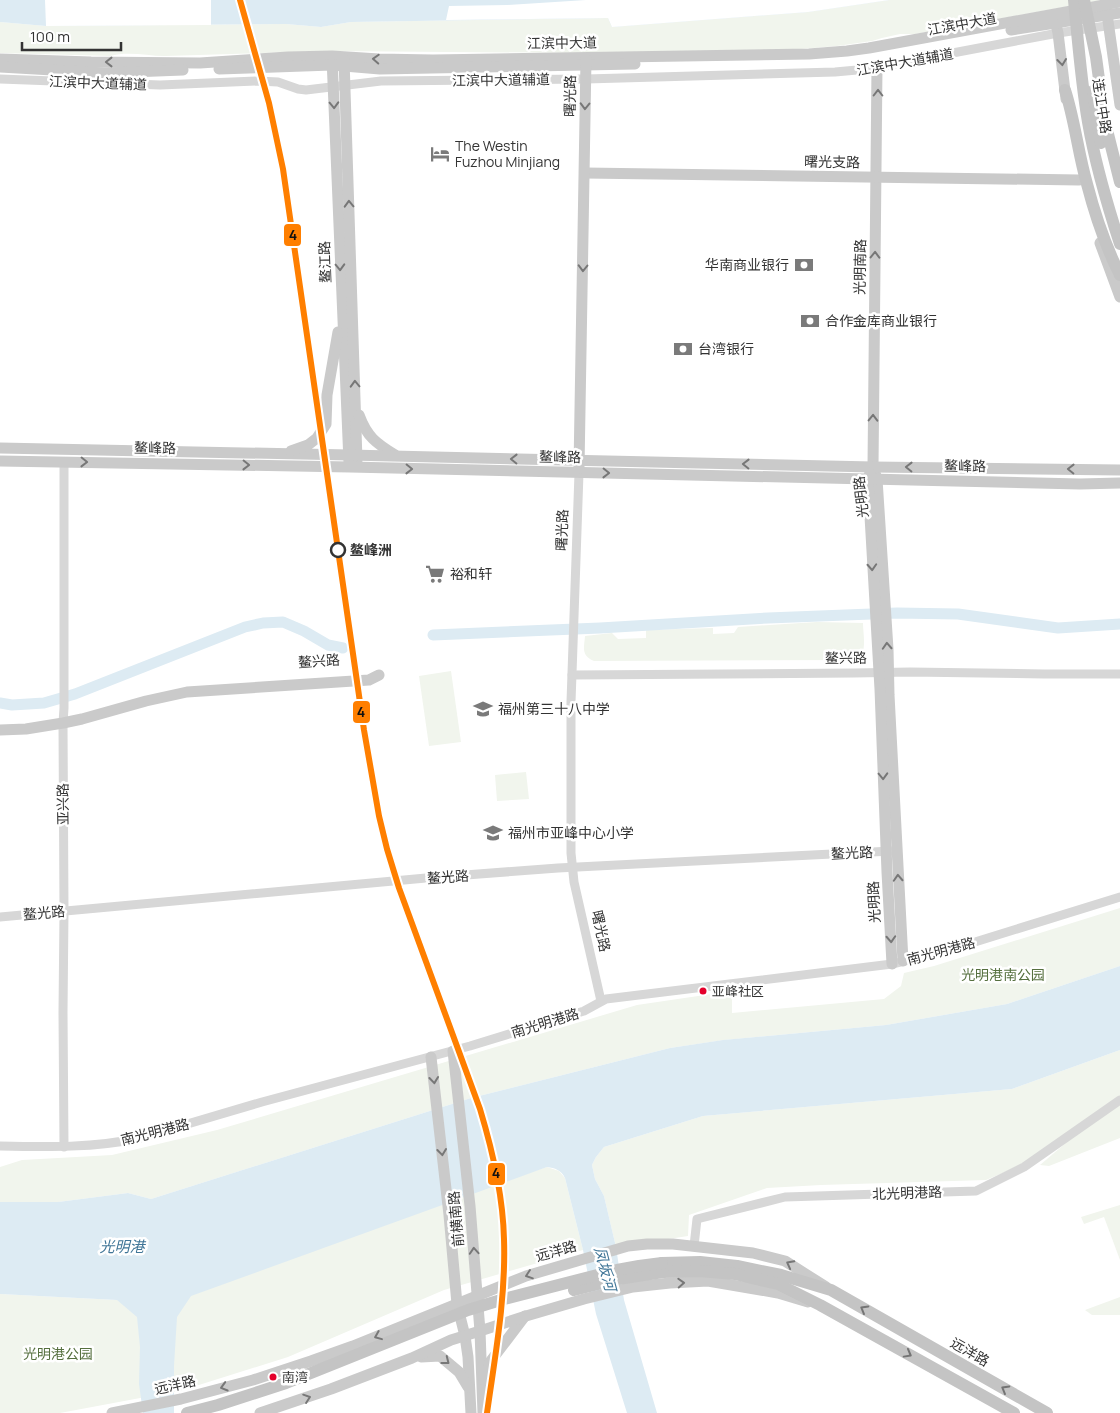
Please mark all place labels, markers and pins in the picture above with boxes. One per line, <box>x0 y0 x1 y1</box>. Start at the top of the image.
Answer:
place label: The Westin Fuzhou Minjiang <box>455 136 560 171</box>
hotel icon: The Westin Fuzhou Minjiang <box>429 143 451 165</box>
bank icon: 华南商业银行 <box>793 254 815 276</box>
place label: 华南商业银行 <box>705 255 789 274</box>
bank icon: 合作金库商业银行 <box>799 310 821 332</box>
place label: 合作金库商业银行 <box>825 311 937 330</box>
bank icon: 台湾银行 <box>672 338 694 360</box>
place label: 台湾银行 <box>698 339 754 358</box>
place label: 鳌峰洲 <box>350 540 392 559</box>
marker: 鳌峰洲 <box>330 542 346 558</box>
supermarket icon: 裕和轩 <box>424 563 446 585</box>
place label: 裕和轩 <box>450 564 492 583</box>
school or university icon: 福州第三十八中学 <box>472 698 494 720</box>
place label: 福州第三十八中学 <box>498 699 610 718</box>
school or university icon: 福州市亚峰中心小学 <box>482 822 504 844</box>
place label: 福州市亚峰中心小学 <box>508 823 634 842</box>
place label: 亚峰社区 <box>712 982 764 1000</box>
marker: 亚峰社区 <box>698 986 708 996</box>
place label: 南湾 <box>282 1368 308 1386</box>
marker: 南湾 <box>268 1372 278 1382</box>

